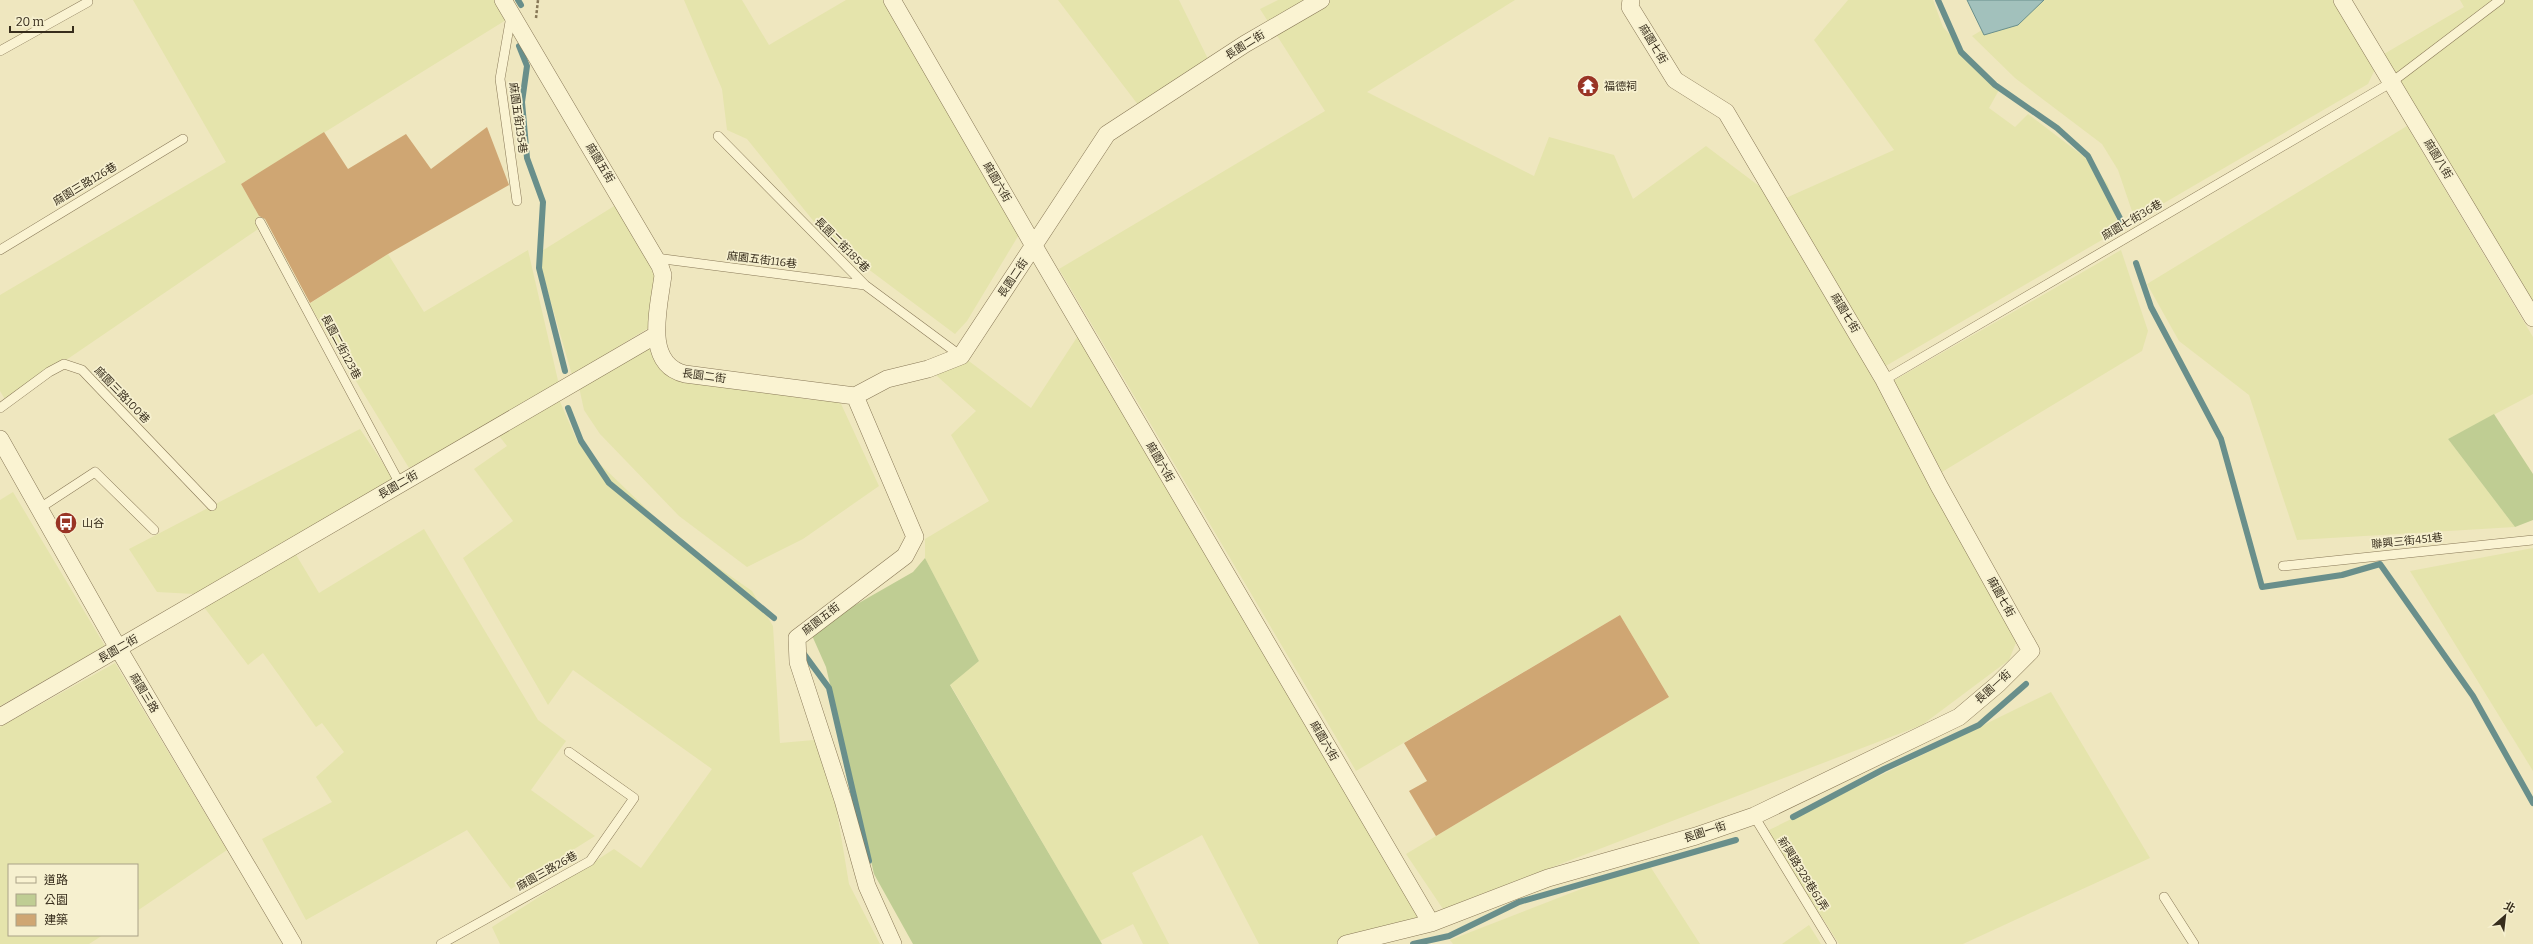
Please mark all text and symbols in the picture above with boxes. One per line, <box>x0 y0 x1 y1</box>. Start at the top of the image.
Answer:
scale bar <box>10 8 73 34</box>
text: 20 m <box>16 15 45 29</box>
street label: 麻園七街 <box>1636 22 1670 66</box>
street label: 長園二街 <box>1223 28 1267 62</box>
temple icon: 福德祠 <box>1575 73 1601 99</box>
place label: 福德祠 <box>1604 80 1637 93</box>
street label: 麻園五街135巷 <box>507 82 529 154</box>
street label: 麻園八街 <box>2421 137 2455 181</box>
street label: 麻園五街 <box>583 141 617 185</box>
street label: 麻園三路126巷 <box>51 160 119 208</box>
street label: 麻園六街 <box>980 160 1014 204</box>
street label: 麻園七街36巷 <box>2099 197 2165 243</box>
street label: 長園二街185巷 <box>812 215 872 275</box>
street label: 麻園五街116巷 <box>726 249 798 271</box>
street label: 長園二街 <box>995 256 1031 300</box>
street label: 麻園七街 <box>1828 291 1862 335</box>
street label: 長園二街123巷 <box>318 312 364 382</box>
street label: 麻園三路100巷 <box>92 364 152 426</box>
street label: 長園二街 <box>681 367 727 385</box>
street label: 麻園六街 <box>1143 440 1177 484</box>
street label: 長園二街 <box>376 468 420 502</box>
bus stop icon: 山谷 <box>53 510 79 536</box>
place label: 山谷 <box>82 517 104 530</box>
street label: 聯興三街451巷 <box>2371 531 2443 551</box>
street label: 麻園七街 <box>1985 575 2017 619</box>
street label: 麻園五街 <box>800 600 842 638</box>
street label: 長園二街 <box>96 632 140 666</box>
street label: 長園一街 <box>1972 667 2014 707</box>
street label: 麻園三路 <box>127 671 161 715</box>
street label: 麻園六街 <box>1307 719 1341 763</box>
street label: 長園一街 <box>1682 819 1728 845</box>
street label: 新興路328巷61弄 <box>1775 835 1831 913</box>
street label: 麻園三路26巷 <box>514 849 580 893</box>
legend <box>8 864 138 936</box>
text: 道路 <box>44 873 68 887</box>
text: 公園 <box>44 893 68 907</box>
north arrow <box>2485 896 2525 936</box>
text: 北 <box>2502 899 2517 916</box>
text: 建築 <box>44 913 68 927</box>

